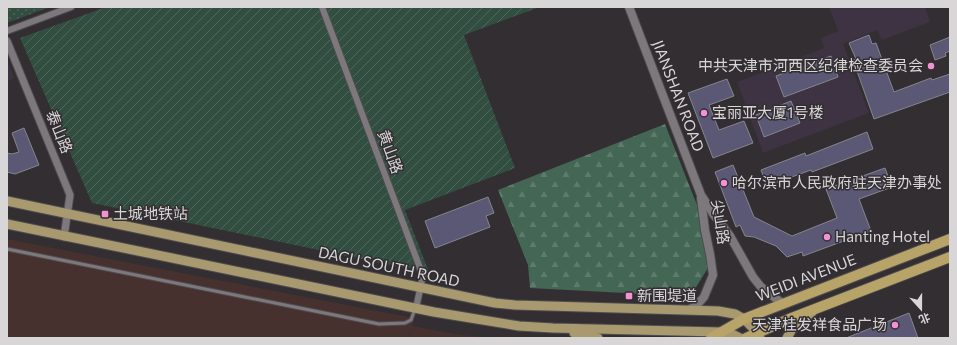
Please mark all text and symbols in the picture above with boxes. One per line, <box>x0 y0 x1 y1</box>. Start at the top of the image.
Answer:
street label: JIANSHAN ROAD <box>649 37 708 154</box>
place label: 中共天津市河西区纪律检查委员会 <box>698 56 923 74</box>
marker: 中共天津市河西区纪律检查委员会 <box>926 61 936 71</box>
place label: 宝丽亚大厦1号楼 <box>712 103 823 121</box>
street label: 泰山路 <box>43 107 77 156</box>
marker: 宝丽亚大厦1号楼 <box>699 108 709 118</box>
street label: 黄山路 <box>375 127 407 176</box>
place label: 哈尔滨市人民政府驻天津办事处 <box>732 173 942 191</box>
marker: 哈尔滨市人民政府驻天津办事处 <box>719 178 729 188</box>
street label: 尖山路 <box>709 198 733 245</box>
place label: 土城地铁站 <box>113 204 188 222</box>
marker: 土城地铁站 <box>100 209 110 219</box>
place label: Hanting Hotel <box>835 227 930 245</box>
marker: Hanting Hotel <box>822 232 832 242</box>
street label: DAGU SOUTH ROAD <box>317 242 462 290</box>
street label: WEIDI AVENUE <box>753 250 858 304</box>
place label: 新围堤道 <box>637 286 697 304</box>
north arrow <box>901 289 941 329</box>
marker: 新围堤道 <box>624 291 634 301</box>
text: 北 <box>917 311 932 327</box>
place label: 天津桂发祥食品广场 <box>752 315 887 333</box>
marker: 天津桂发祥食品广场 <box>890 320 900 330</box>

